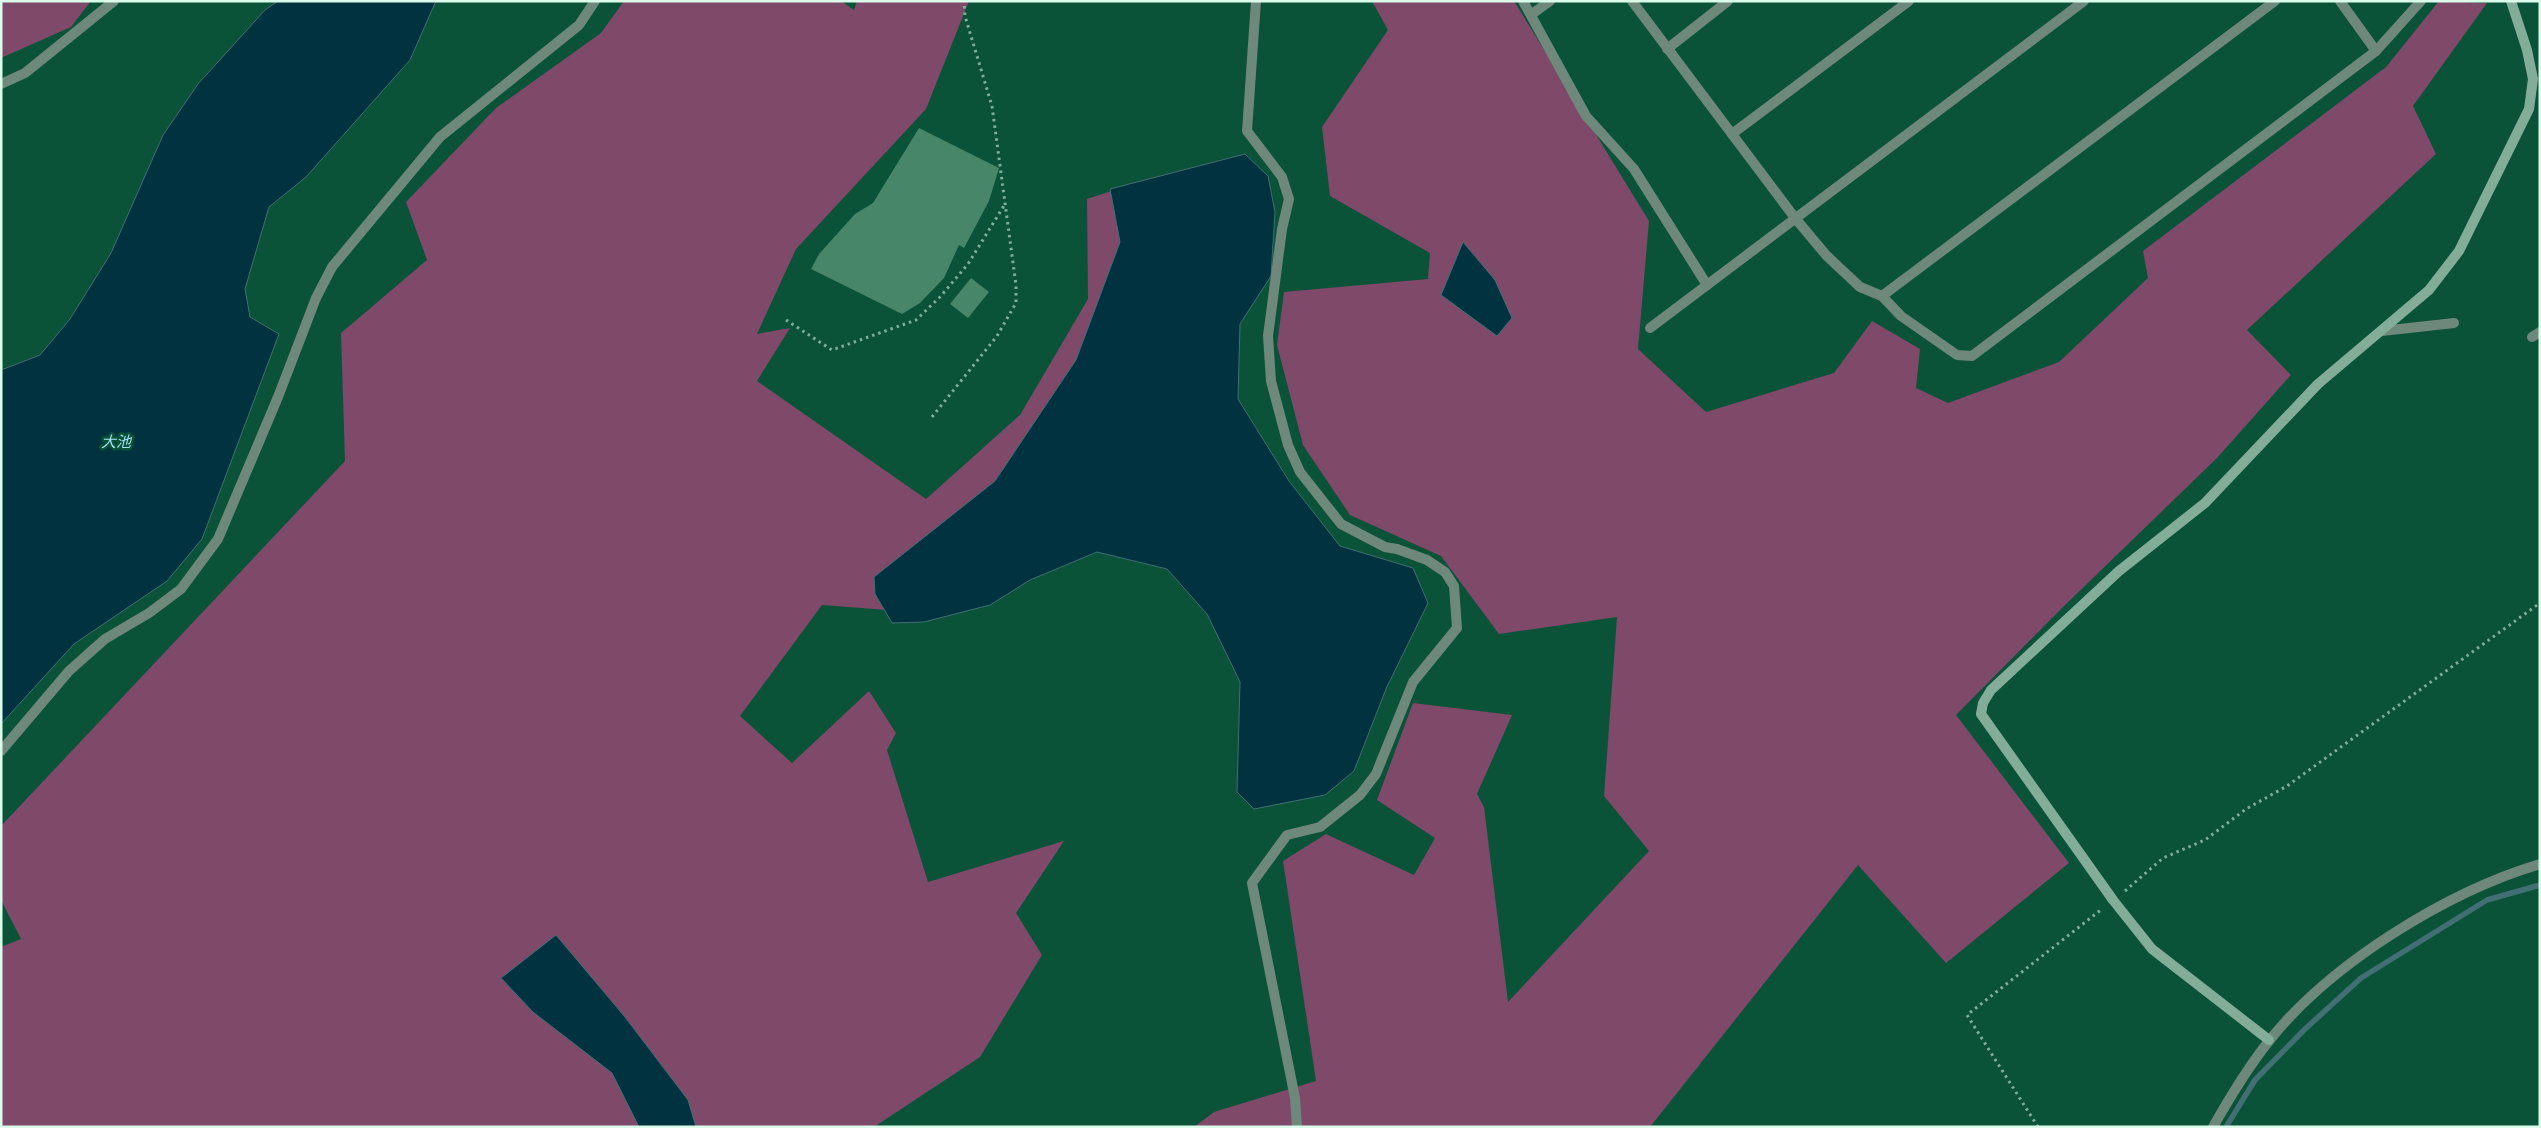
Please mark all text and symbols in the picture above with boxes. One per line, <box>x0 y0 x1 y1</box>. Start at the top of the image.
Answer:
water label: 大池 <box>101 432 133 450</box>

